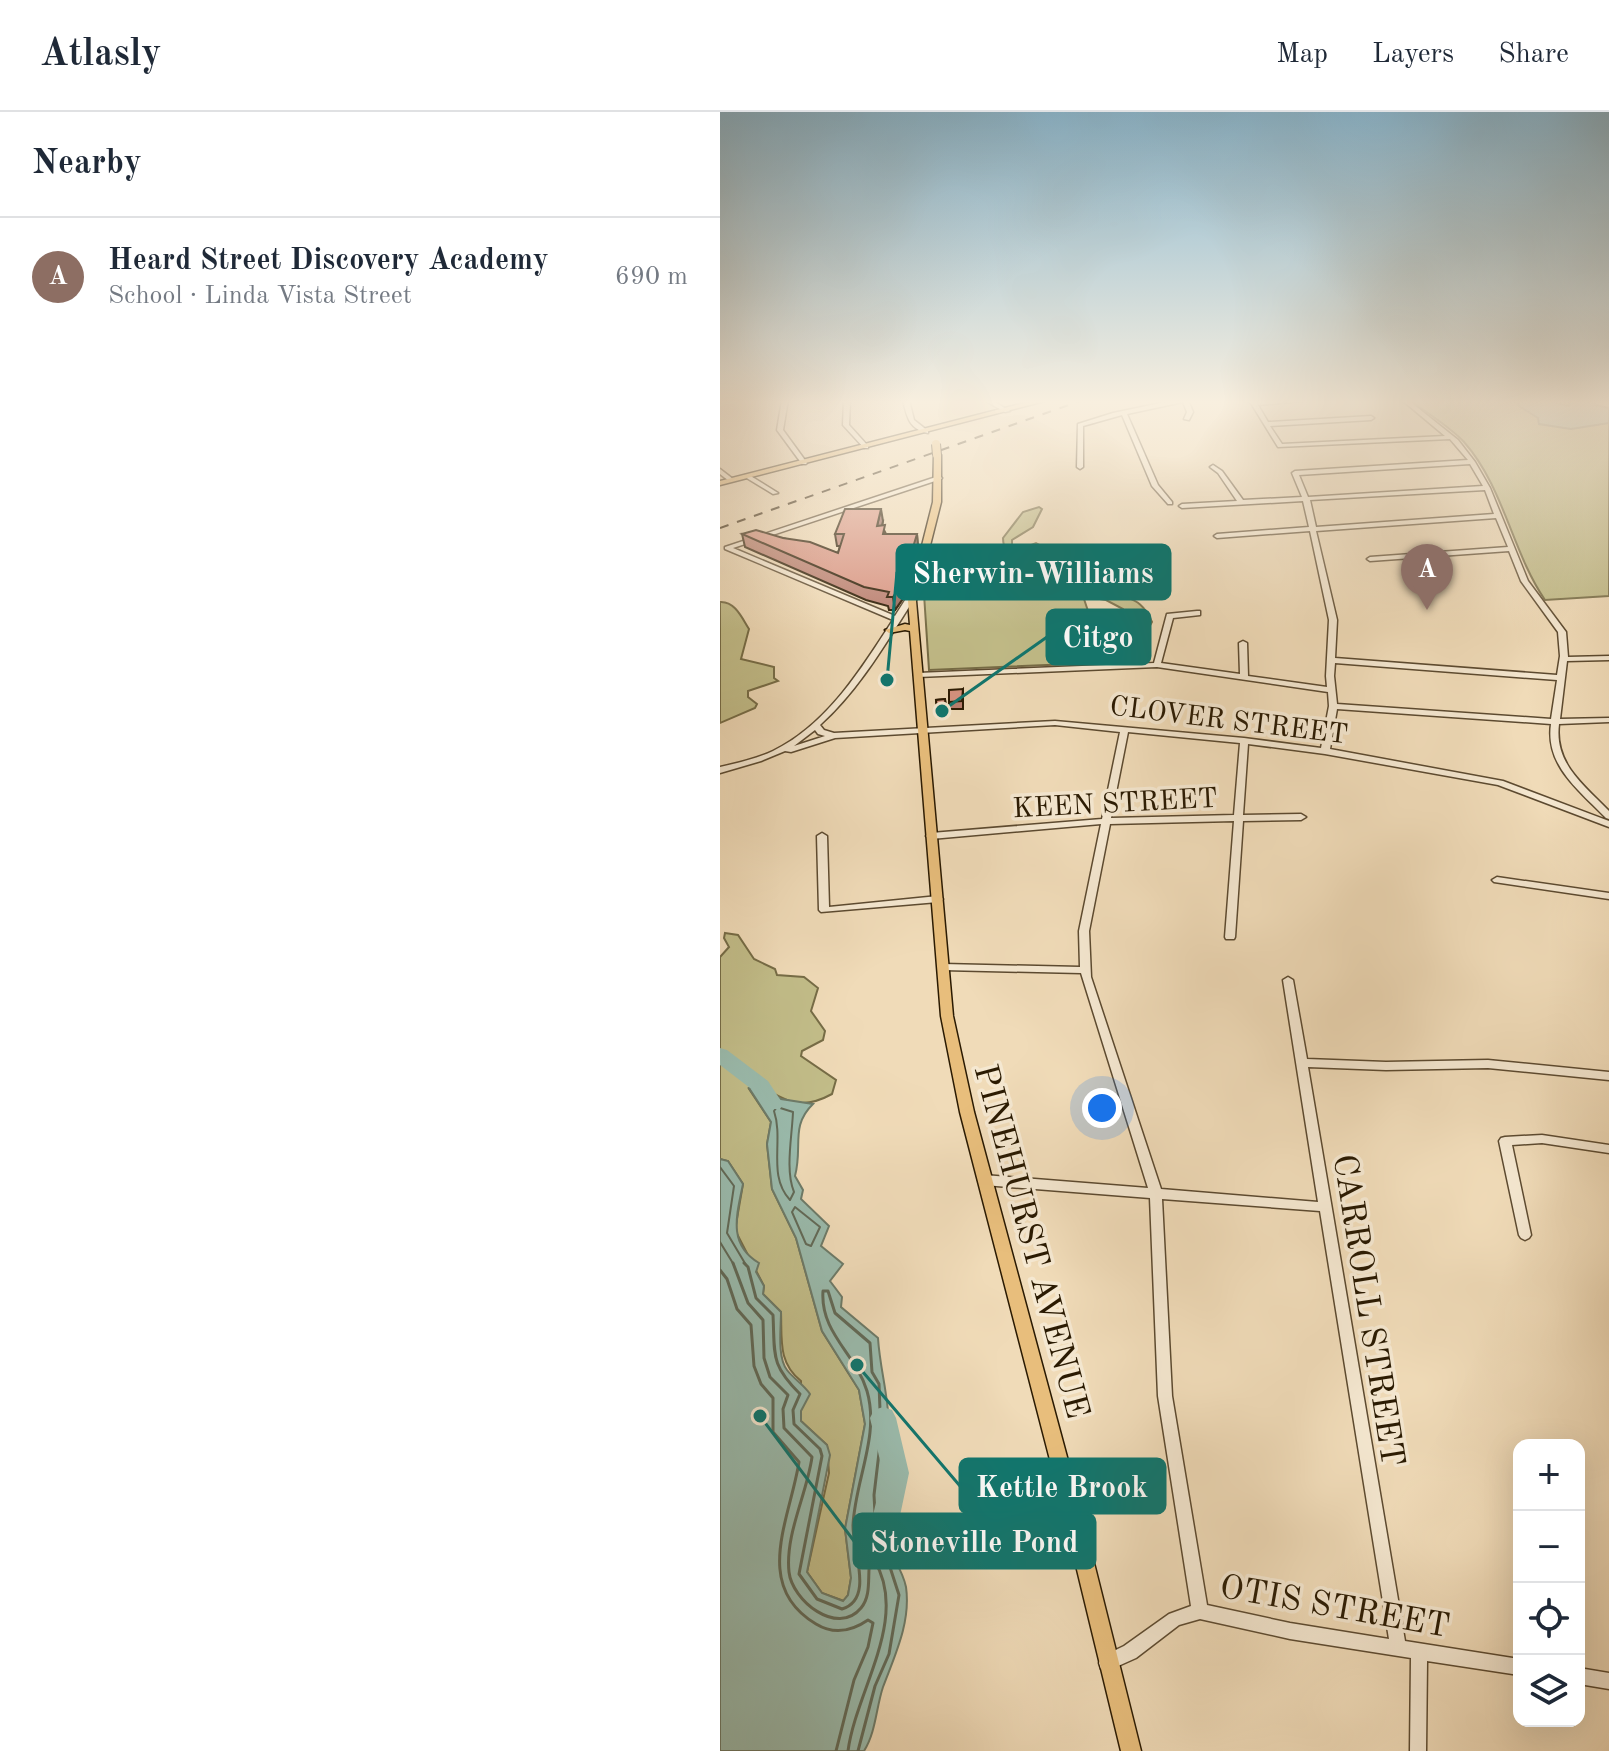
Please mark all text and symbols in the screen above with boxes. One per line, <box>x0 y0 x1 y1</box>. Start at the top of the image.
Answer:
text: Atlasly <box>40 36 161 74</box>
text: Map <box>1276 41 1328 69</box>
text: Layers <box>1372 41 1454 69</box>
text: Share <box>1498 41 1569 69</box>
text: Nearby <box>32 147 142 181</box>
text: Heard Street Discovery Academy <box>108 246 549 276</box>
text: A <box>48 264 68 290</box>
text: 690 m <box>615 264 688 290</box>
text: School · Linda Vista Street <box>108 283 412 309</box>
pin: A <box>1401 544 1453 610</box>
callout: Sherwin-Williams <box>897 545 1170 599</box>
text: Sherwin-Williams <box>912 560 1154 590</box>
callout: Citgo <box>1047 610 1150 664</box>
text: Citgo <box>1062 624 1134 654</box>
street label: CLOVER STREET <box>1108 693 1349 750</box>
street label: KEEN STREET <box>1012 786 1218 824</box>
street label: PINEHURST AVENUE <box>966 1061 1094 1422</box>
your location <box>1082 1088 1122 1128</box>
street label: CARROLL STREET <box>1326 1152 1409 1469</box>
map controls <box>1513 1439 1585 1727</box>
button: + <box>1513 1439 1585 1511</box>
callout: Kettle Brook <box>960 1459 1165 1513</box>
text: Kettle Brook <box>976 1474 1148 1504</box>
button: − <box>1513 1511 1585 1583</box>
callout: Stoneville Pond <box>854 1514 1095 1568</box>
text: Stoneville Pond <box>870 1529 1078 1559</box>
street label: OTIS STREET <box>1217 1571 1452 1645</box>
button: locate <box>1513 1583 1585 1655</box>
button: layers <box>1513 1655 1585 1727</box>

